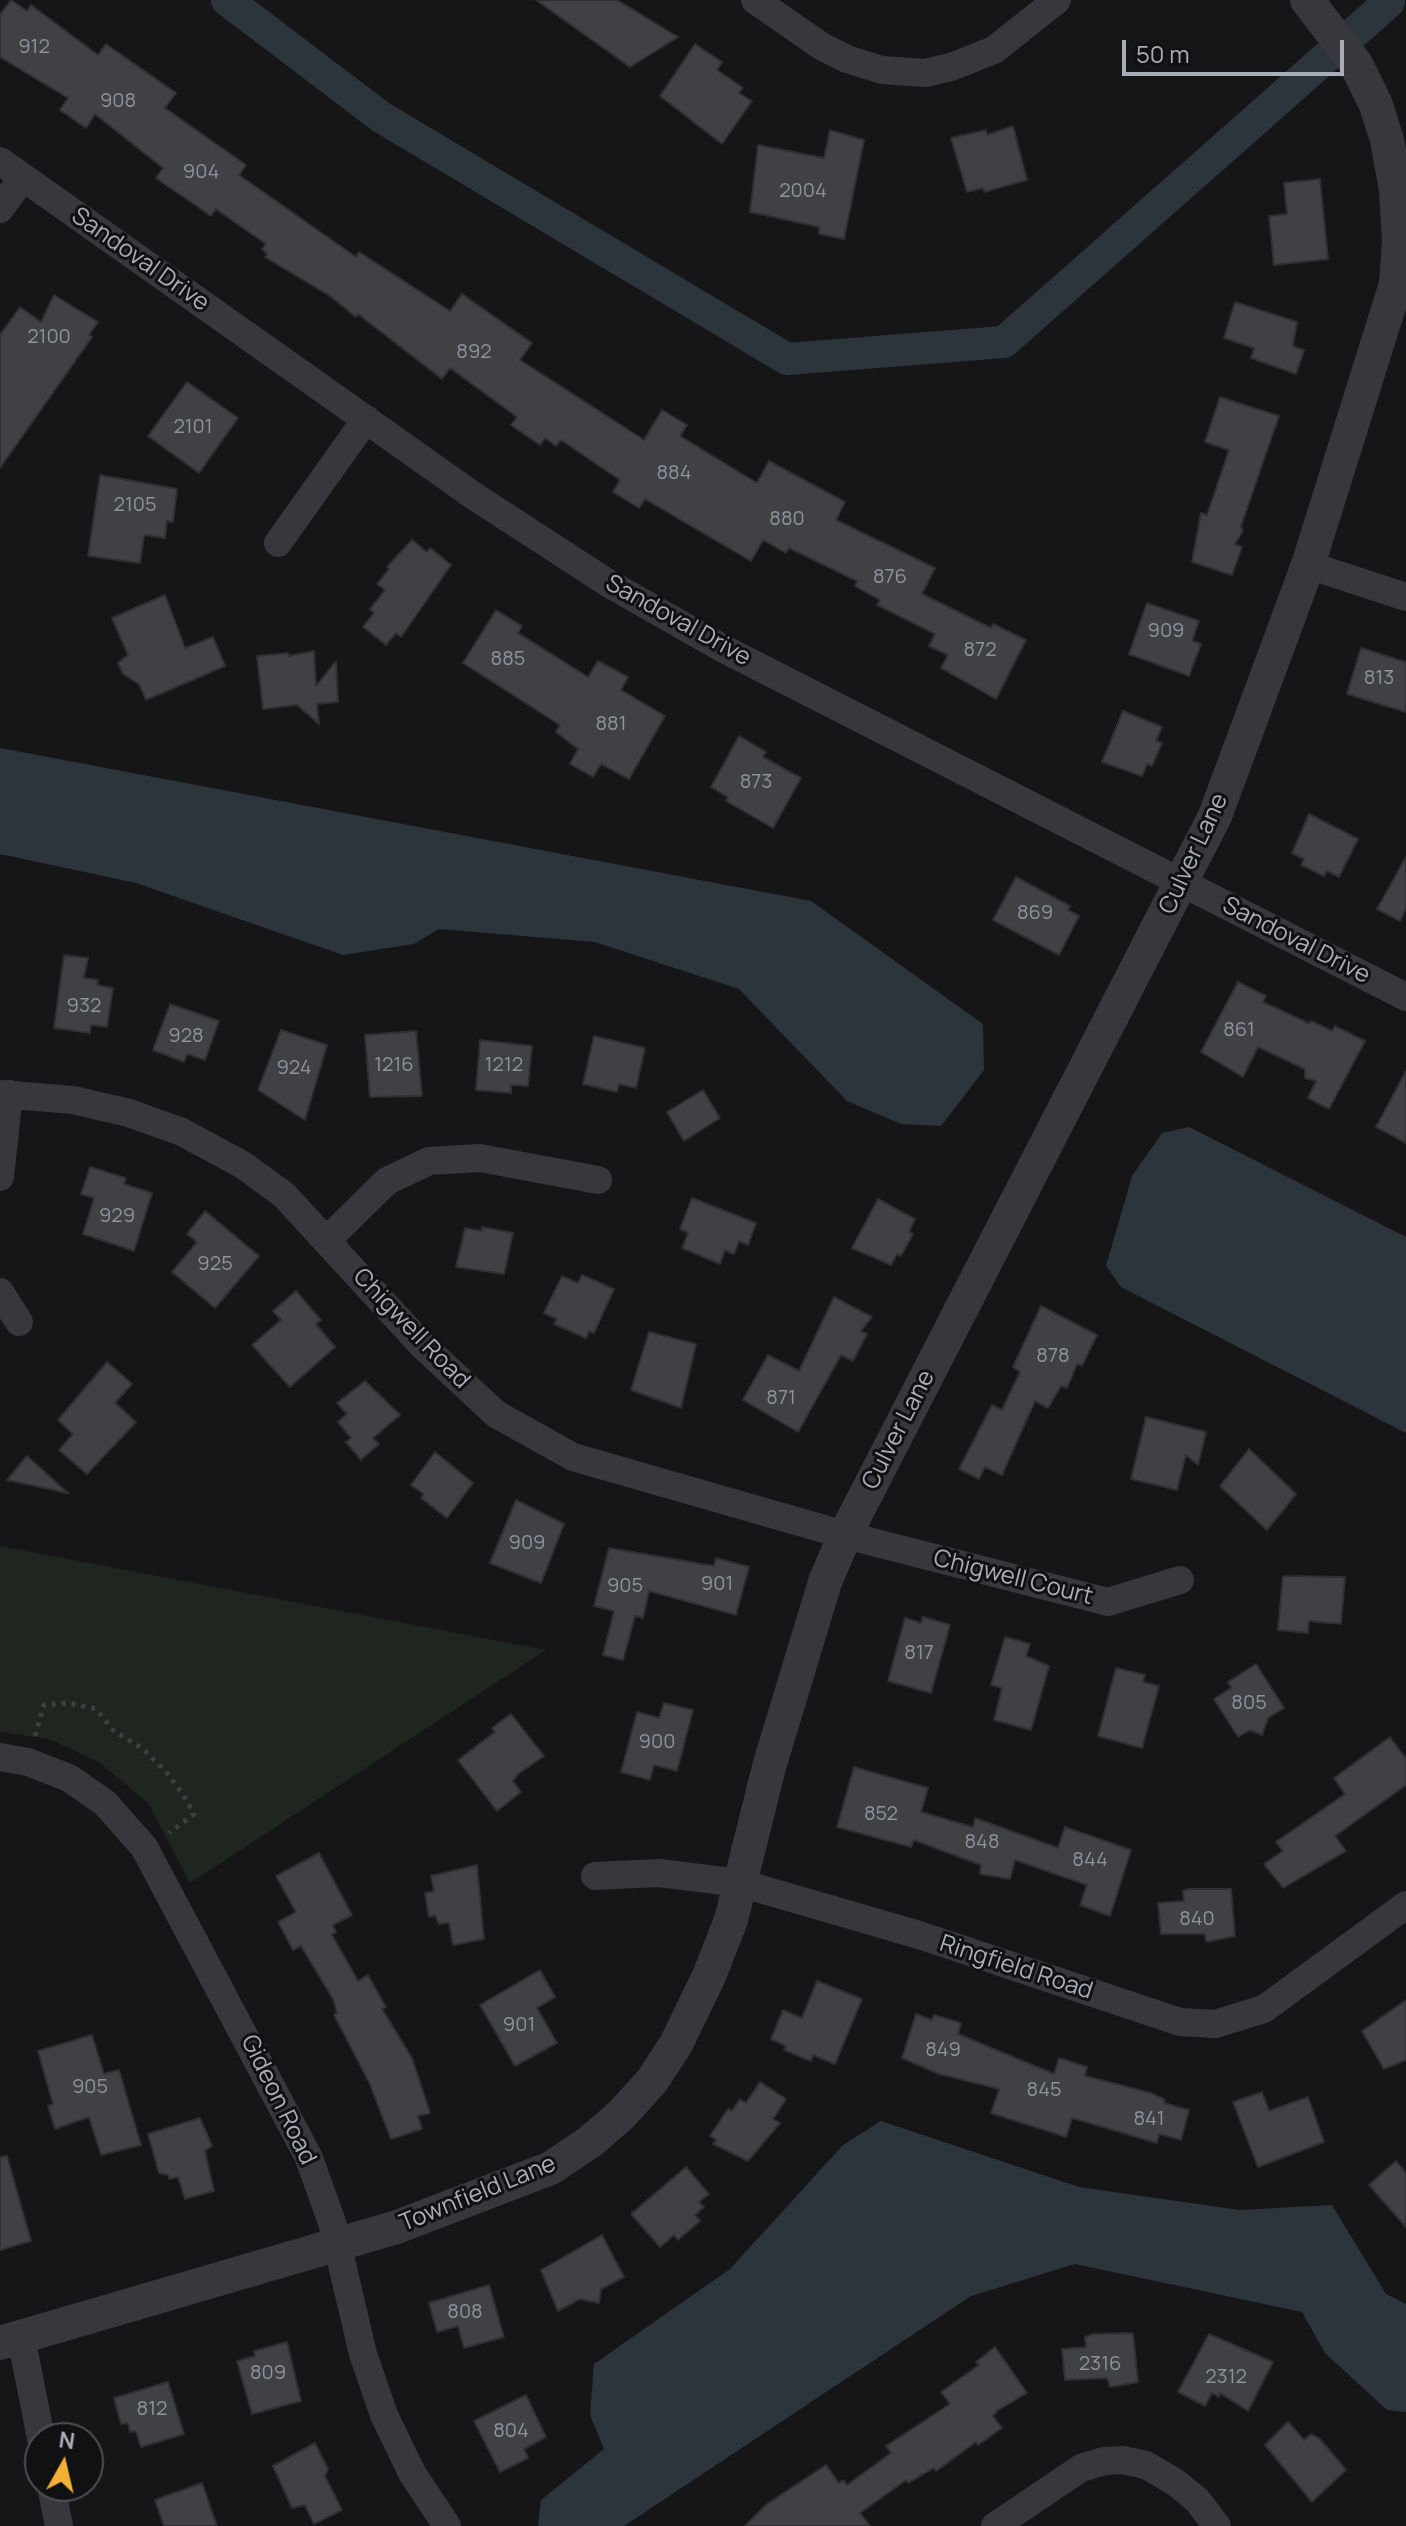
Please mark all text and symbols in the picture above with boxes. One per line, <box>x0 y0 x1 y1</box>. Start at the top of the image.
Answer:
scale bar <box>1126 24 1348 74</box>
house number: 912 <box>18 35 50 59</box>
text: 50 m <box>1136 37 1190 70</box>
house number: 908 <box>100 89 136 113</box>
house number: 904 <box>183 160 219 184</box>
house number: 2004 <box>779 179 827 203</box>
street label: Sandoval Drive <box>66 202 214 318</box>
house number: 2100 <box>27 325 71 349</box>
house number: 892 <box>456 340 492 364</box>
house number: 2101 <box>173 415 213 439</box>
house number: 884 <box>656 461 692 485</box>
house number: 2105 <box>114 493 156 517</box>
house number: 880 <box>769 507 805 531</box>
house number: 876 <box>873 565 907 589</box>
street label: Sandoval Drive <box>600 569 756 673</box>
house number: 909 <box>1147 619 1185 643</box>
house number: 872 <box>963 638 997 662</box>
house number: 885 <box>491 647 525 671</box>
house number: 813 <box>1364 666 1394 690</box>
house number: 881 <box>595 712 627 736</box>
house number: 873 <box>740 770 772 794</box>
street label: Culver Lane <box>1153 789 1235 919</box>
street label: Sandoval Drive <box>1217 891 1375 991</box>
house number: 869 <box>1017 901 1053 925</box>
house number: 932 <box>67 994 101 1018</box>
house number: 861 <box>1223 1018 1255 1042</box>
house number: 928 <box>168 1024 204 1048</box>
house number: 1216 <box>374 1053 414 1077</box>
house number: 1212 <box>485 1053 523 1077</box>
house number: 924 <box>276 1056 312 1080</box>
house number: 929 <box>99 1204 135 1228</box>
house number: 925 <box>197 1252 233 1276</box>
street label: Chigwell Road <box>346 1263 476 1395</box>
house number: 878 <box>1036 1344 1070 1368</box>
street label: Culver Lane <box>857 1366 941 1494</box>
house number: 871 <box>766 1386 796 1410</box>
house number: 909 <box>508 1531 546 1555</box>
street label: Chigwell Court <box>930 1544 1096 1612</box>
house number: 901 <box>701 1572 733 1596</box>
house number: 905 <box>607 1574 643 1598</box>
house number: 817 <box>904 1641 934 1665</box>
house number: 805 <box>1231 1691 1267 1715</box>
house number: 900 <box>639 1730 675 1754</box>
house number: 852 <box>864 1802 898 1826</box>
house number: 848 <box>964 1830 1000 1854</box>
house number: 844 <box>1072 1848 1108 1872</box>
house number: 840 <box>1179 1907 1215 1931</box>
street label: Ringfield Road <box>936 1930 1096 2006</box>
house number: 901 <box>503 2013 535 2037</box>
street label: Gideon Road <box>234 2030 322 2170</box>
house number: 849 <box>925 2038 961 2062</box>
house number: 905 <box>72 2075 108 2099</box>
house number: 845 <box>1027 2078 1061 2102</box>
house number: 841 <box>1133 2107 1165 2131</box>
street label: Townfield Lane <box>396 2150 560 2238</box>
house number: 808 <box>447 2300 483 2324</box>
house number: 2316 <box>1079 2352 1121 2376</box>
house number: 809 <box>250 2361 286 2385</box>
house number: 2312 <box>1205 2365 1247 2389</box>
house number: 812 <box>137 2397 167 2421</box>
house number: 804 <box>493 2419 529 2443</box>
north arrow <box>24 2422 104 2502</box>
text: N <box>57 2424 77 2456</box>

